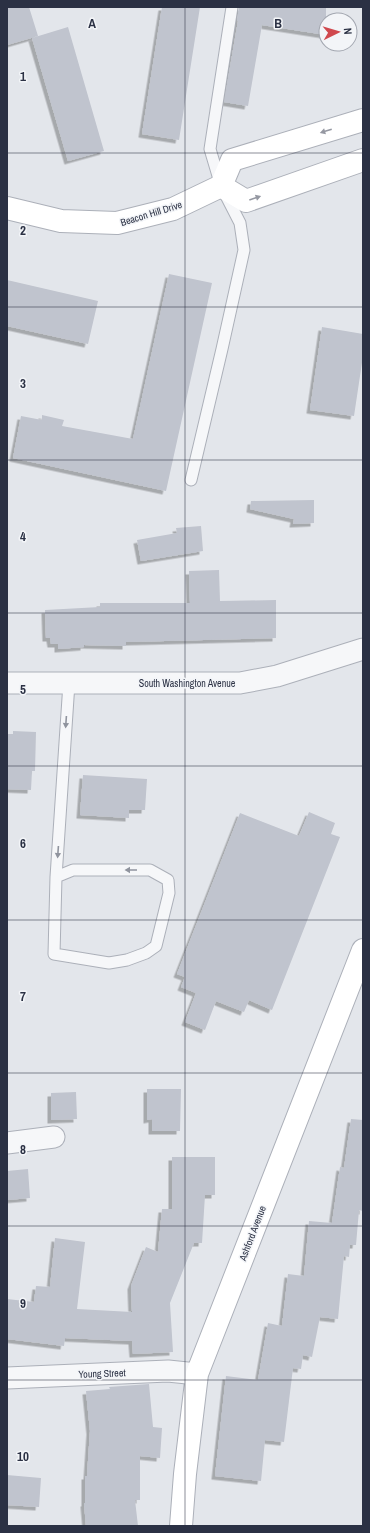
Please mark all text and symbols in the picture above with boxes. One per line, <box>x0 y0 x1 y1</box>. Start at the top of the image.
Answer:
north arrow <box>318 12 358 52</box>
text: A <box>88 15 96 32</box>
text: B <box>274 15 282 32</box>
text: N <box>341 27 355 35</box>
text: 1 <box>20 68 26 85</box>
one-way arrow <box>319 128 331 134</box>
one-way arrow <box>249 195 261 201</box>
street label: Beacon Hill Drive <box>119 198 184 229</box>
text: 2 <box>20 222 26 239</box>
text: 3 <box>20 375 26 392</box>
text: 4 <box>20 528 26 545</box>
street label: South Washington Avenue <box>139 677 236 690</box>
text: 5 <box>20 681 26 698</box>
one-way arrow <box>63 716 69 729</box>
text: 6 <box>20 835 26 852</box>
one-way arrow <box>54 846 61 858</box>
one-way arrow <box>124 867 137 873</box>
text: 7 <box>20 988 26 1005</box>
text: 8 <box>20 1141 26 1158</box>
street label: Ashford Avenue <box>236 1203 269 1263</box>
text: 9 <box>20 1295 26 1312</box>
street label: Young Street <box>78 1366 127 1381</box>
text: 10 <box>17 1448 29 1465</box>

